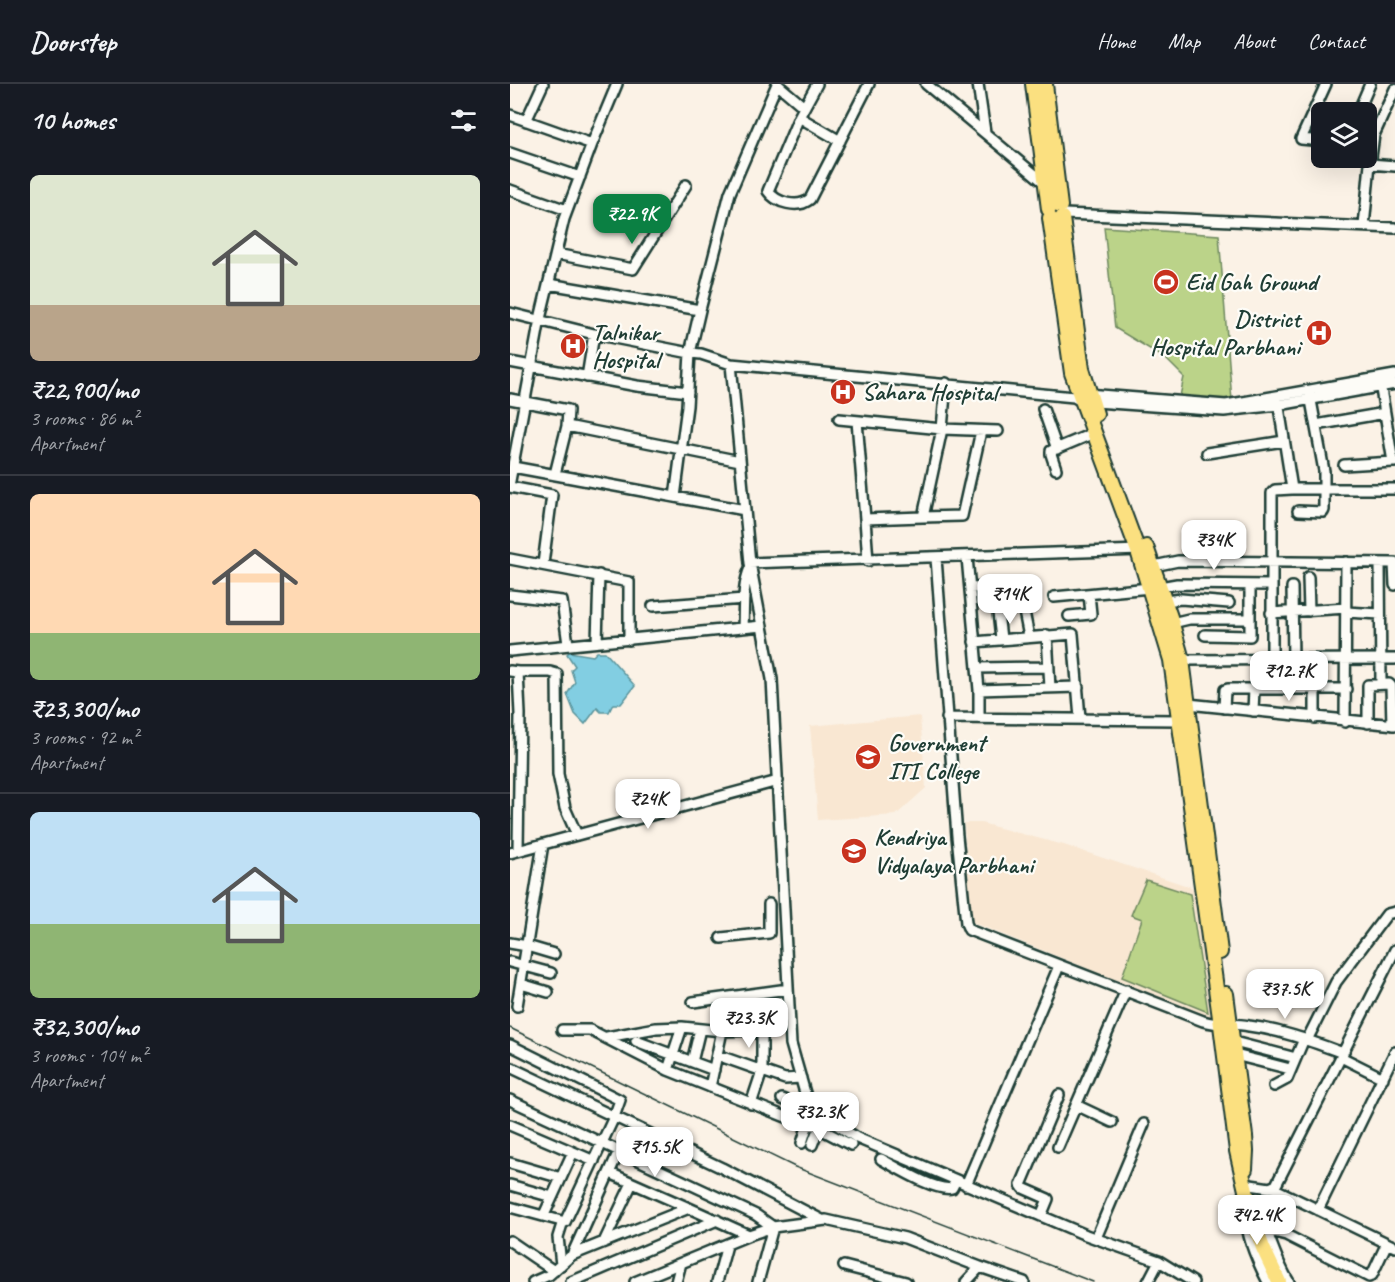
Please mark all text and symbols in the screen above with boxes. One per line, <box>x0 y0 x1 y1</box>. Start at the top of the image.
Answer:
text: Doorstep <box>30 24 116 59</box>
text: Home <box>1097 28 1135 54</box>
text: Map <box>1168 28 1200 54</box>
text: About <box>1233 28 1275 54</box>
text: Contact <box>1308 28 1365 54</box>
map controls <box>1311 102 1377 168</box>
button: layers <box>1311 102 1377 168</box>
text: 10 homes <box>30 104 115 137</box>
icon: filters <box>447 104 480 137</box>
pin: ₹22.9K <box>583 194 681 245</box>
text: ₹22.9K <box>607 201 657 226</box>
icon: home <box>201 214 309 322</box>
sports icon: Eid Gah Ground <box>1151 267 1181 297</box>
place label: Eid Gah Ground <box>1186 267 1321 297</box>
place label: District Hospital Parbhani <box>1150 304 1303 362</box>
place label: Talnikar Hospital <box>592 317 664 375</box>
hospital icon: District Hospital Parbhani <box>1304 318 1334 348</box>
hospital icon: Talnikar Hospital <box>558 331 588 361</box>
text: ₹22,900/mo <box>30 373 138 406</box>
hospital icon: Sahara Hospital <box>828 377 858 407</box>
place label: Sahara Hospital <box>862 377 1002 407</box>
text: 3 rooms · 86 m² <box>30 406 138 431</box>
text: Apartment <box>30 431 103 456</box>
pin: ₹34K <box>1178 520 1250 571</box>
text: ₹34K <box>1195 527 1233 552</box>
icon: home <box>201 533 309 641</box>
pin: ₹14K <box>974 574 1046 625</box>
text: ₹14K <box>991 581 1029 606</box>
pin: ₹12.7K <box>1240 651 1338 702</box>
text: ₹12.7K <box>1264 658 1314 683</box>
text: ₹23,300/mo <box>30 692 139 725</box>
text: 3 rooms · 92 m² <box>30 725 138 750</box>
place label: Government ITI College <box>888 728 989 786</box>
school or university icon: Government ITI College <box>853 742 883 772</box>
text: Apartment <box>30 750 103 775</box>
pin: ₹24K <box>612 779 684 830</box>
text: ₹24K <box>629 786 667 811</box>
place label: Kendriya Vidyalaya Parbhani <box>874 822 1037 880</box>
school or university icon: Kendriya Vidyalaya Parbhani <box>839 836 869 866</box>
icon: home <box>201 851 309 959</box>
pin: ₹37.5K <box>1236 969 1334 1020</box>
text: ₹37.5K <box>1260 976 1310 1001</box>
pin: ₹23.3K <box>700 998 798 1049</box>
text: ₹23.3K <box>724 1005 774 1030</box>
text: ₹32,300/mo <box>30 1010 139 1043</box>
text: 3 rooms · 104 m² <box>30 1043 147 1068</box>
text: Apartment <box>30 1068 103 1093</box>
pin: ₹32.3K <box>771 1092 869 1143</box>
text: ₹32.3K <box>795 1099 845 1124</box>
pin: ₹15.5K <box>606 1127 704 1178</box>
text: ₹15.5K <box>630 1134 680 1159</box>
pin: ₹42.4K <box>1208 1195 1306 1246</box>
text: ₹42.4K <box>1232 1202 1282 1227</box>

